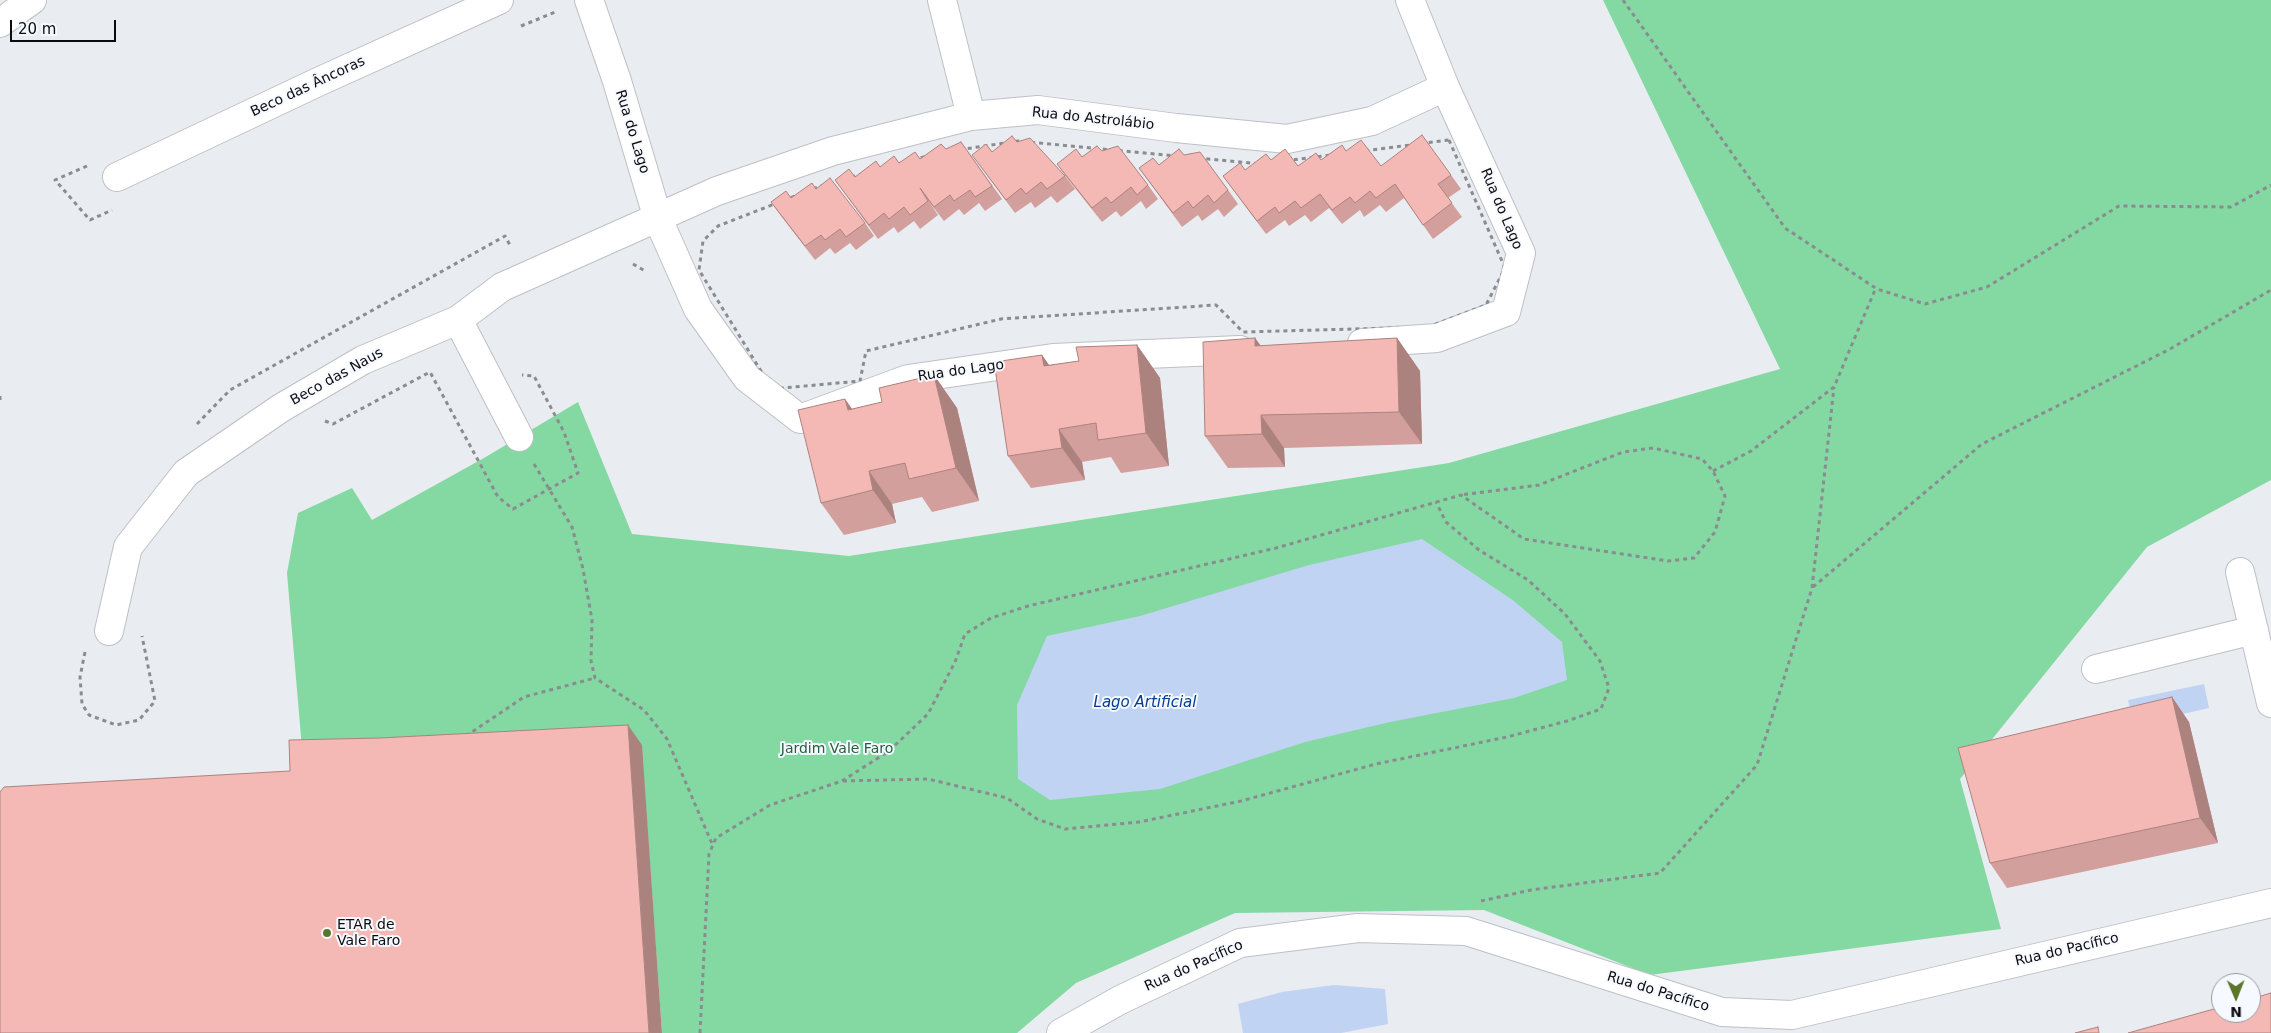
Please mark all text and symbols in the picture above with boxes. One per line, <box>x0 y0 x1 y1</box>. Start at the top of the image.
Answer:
scale bar <box>12 10 119 42</box>
text: 20 m <box>18 20 56 38</box>
street label: Beco das Âncoras <box>248 53 368 121</box>
street label: Rua do Lago <box>611 88 653 176</box>
street label: Rua do Astrolábio <box>1031 104 1155 134</box>
street label: Rua do Lago <box>1476 166 1526 252</box>
street label: Beco das Naus <box>288 345 386 409</box>
street label: Rua do Lago <box>917 357 1005 385</box>
water label: Lago Artificial <box>1094 694 1196 712</box>
park label: Jardim Vale Faro <box>781 741 893 757</box>
place label: ETAR de Vale Faro <box>337 917 400 950</box>
marker: ETAR de Vale Faro <box>321 927 333 939</box>
street label: Rua do Pacífico <box>2013 930 2121 970</box>
street label: Rua do Pacífico <box>1142 937 1246 995</box>
street label: Rua do Pacífico <box>1605 968 1711 1016</box>
north arrow <box>2211 973 2261 1023</box>
text: N <box>2230 1004 2242 1020</box>

